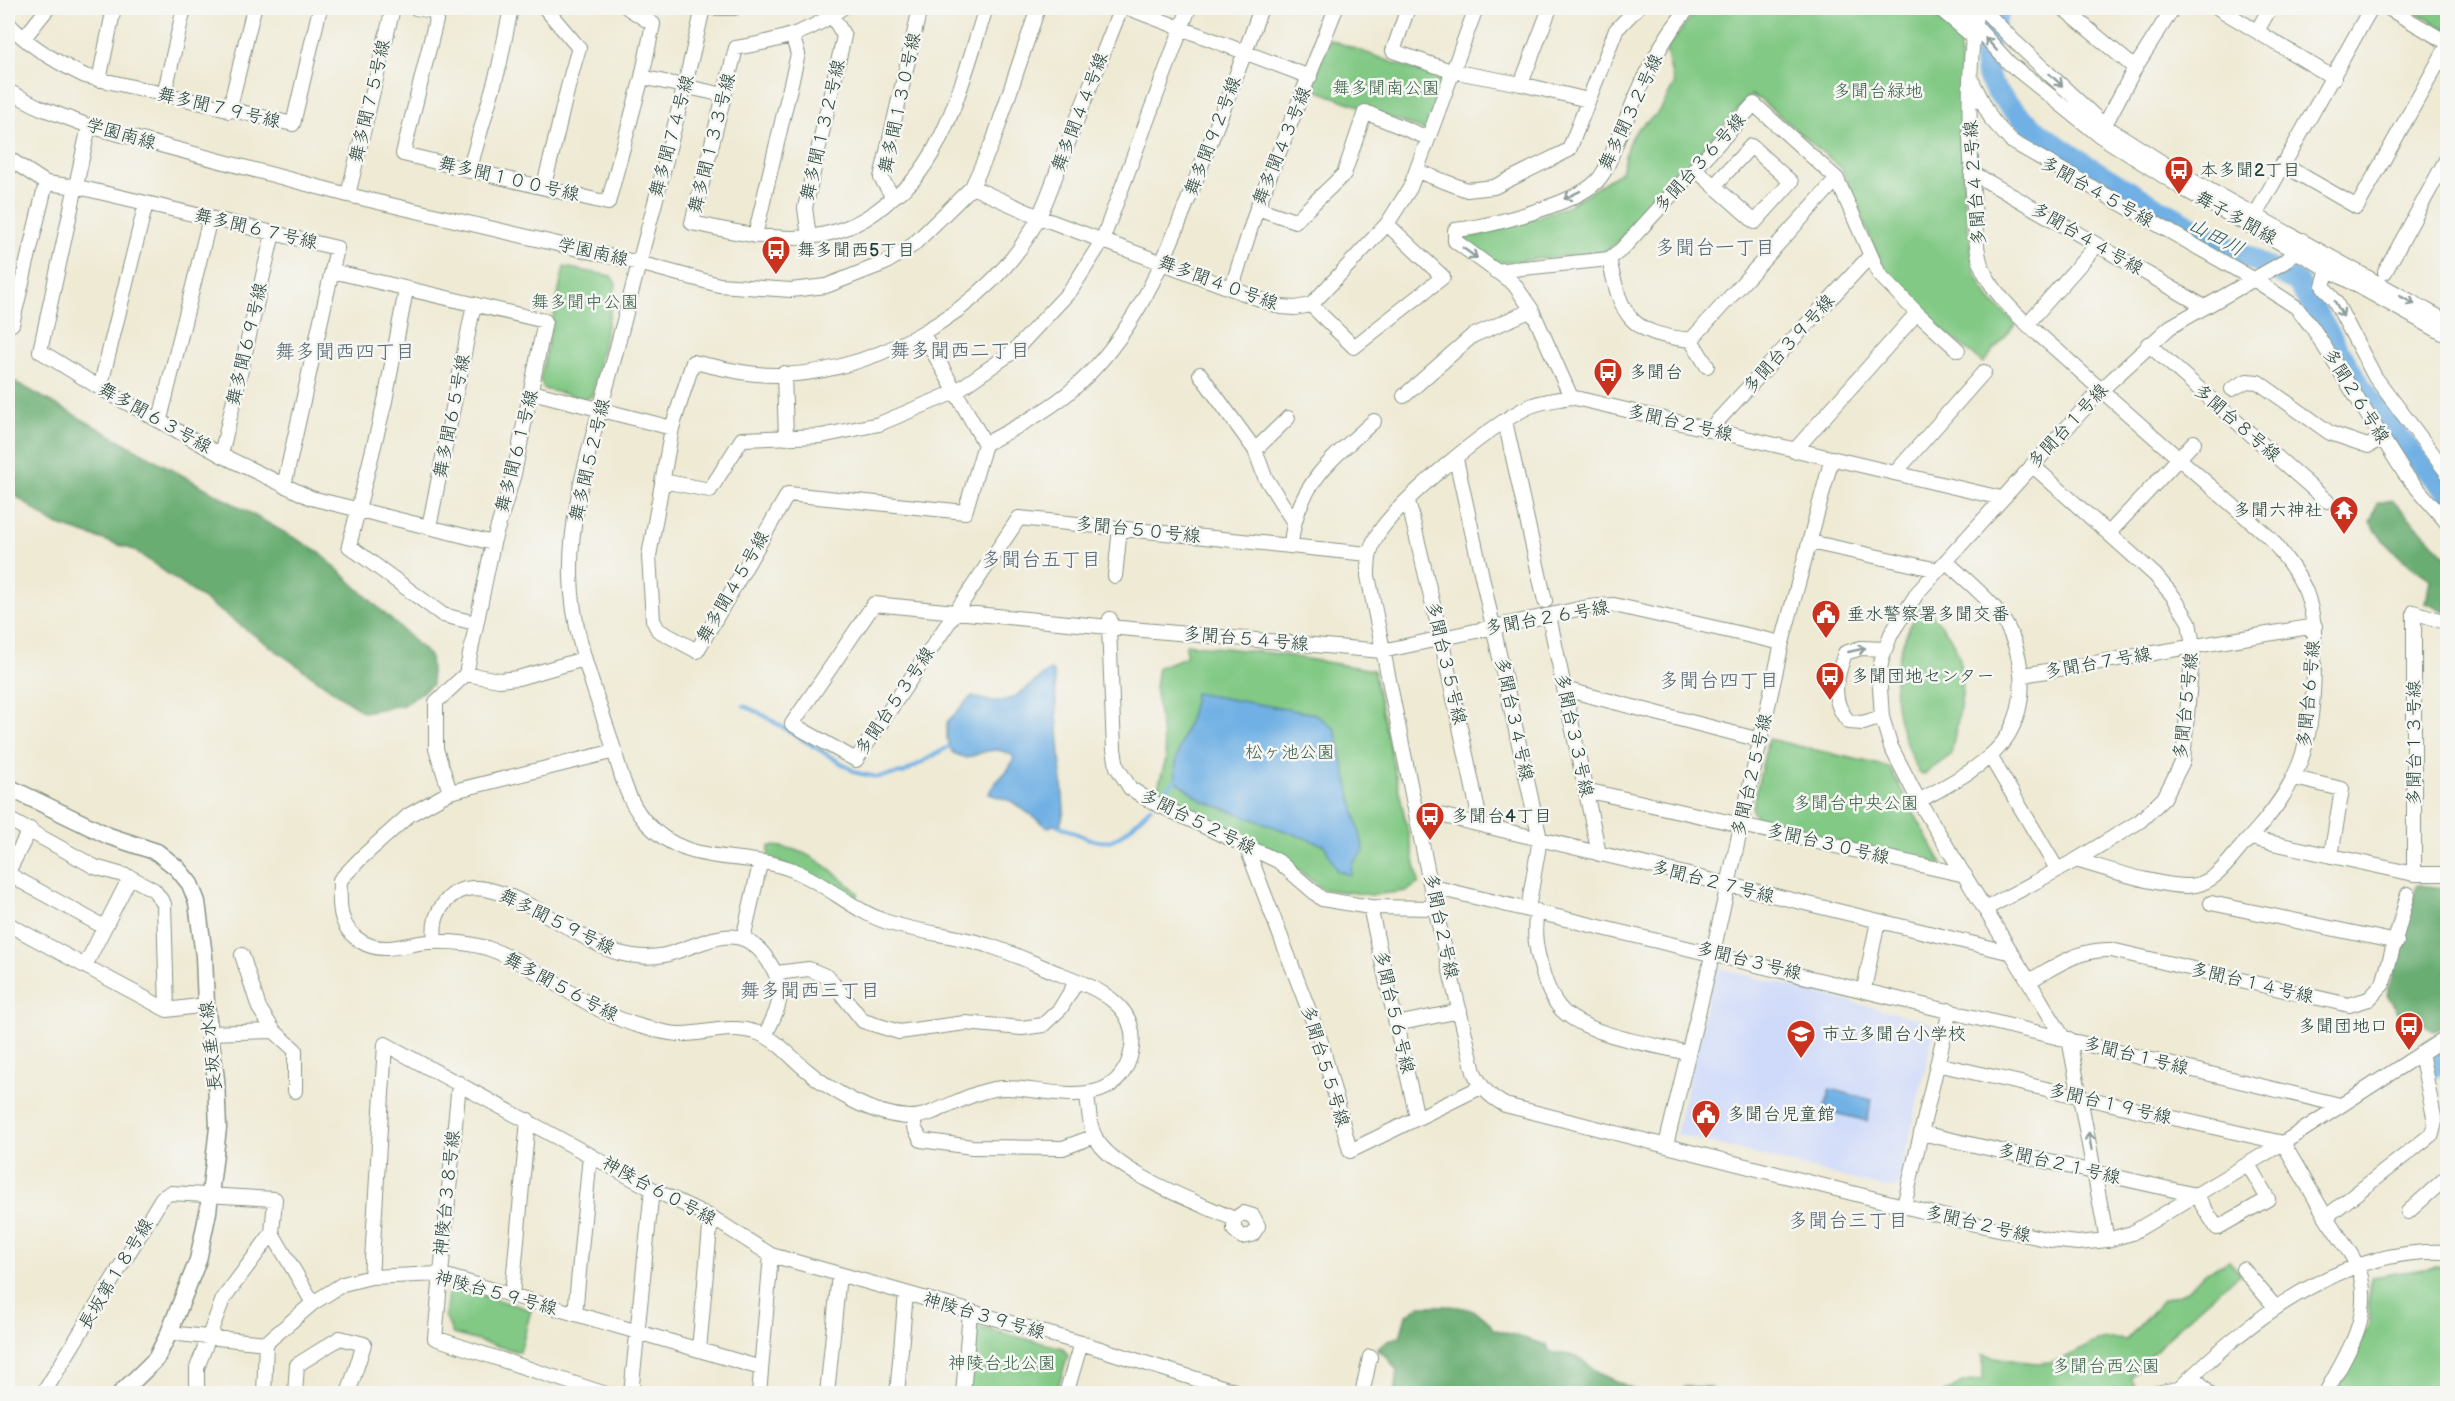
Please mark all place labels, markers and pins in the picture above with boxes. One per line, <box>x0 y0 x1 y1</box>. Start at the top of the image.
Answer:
bus stop icon: 本多聞2丁目 <box>2163 154 2195 196</box>
place label: 本多聞2丁目 <box>2200 160 2301 181</box>
bus stop icon: 舞多聞西5丁目 <box>760 234 792 276</box>
place label: 舞多聞西5丁目 <box>797 240 915 261</box>
bus stop icon: 多聞台 <box>1592 356 1624 398</box>
place label: 多聞台 <box>1629 362 1683 383</box>
temple icon: 多聞六神社 <box>2328 494 2360 536</box>
place label: 多聞六神社 <box>2233 500 2323 521</box>
public building icon: 垂水警察署多聞交番 <box>1810 598 1842 640</box>
place label: 垂水警察署多聞交番 <box>1847 604 2009 625</box>
bus stop icon: 多聞団地センター <box>1814 660 1846 702</box>
place label: 多聞団地センター <box>1851 666 1994 687</box>
bus stop icon: 多聞台4丁目 <box>1414 800 1446 842</box>
place label: 多聞台4丁目 <box>1451 806 1552 827</box>
bus stop icon: 多聞団地口 <box>2393 1010 2425 1052</box>
place label: 多聞団地口 <box>2298 1016 2388 1037</box>
school or university icon: 市立多聞台小学校 <box>1785 1018 1817 1060</box>
place label: 市立多聞台小学校 <box>1822 1024 1966 1045</box>
public building icon: 多聞台児童館 <box>1690 1098 1722 1140</box>
place label: 多聞台児童館 <box>1727 1104 1835 1125</box>

